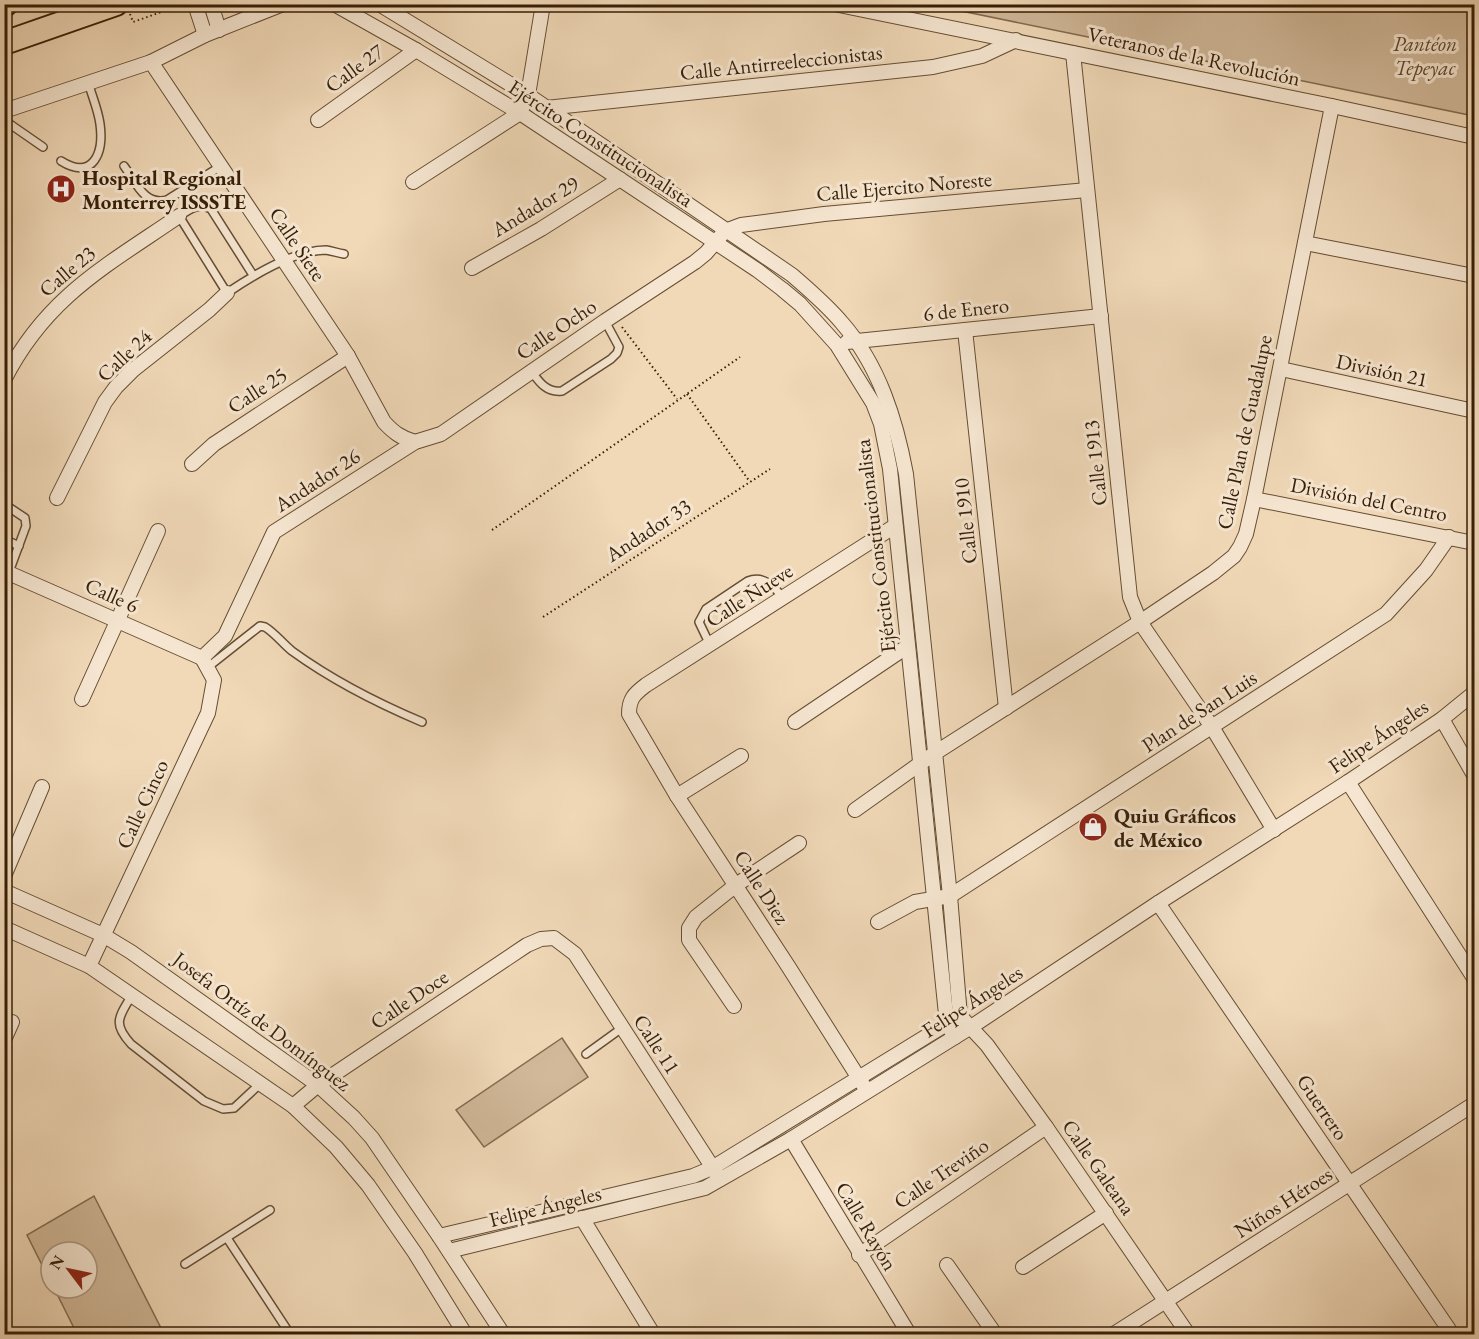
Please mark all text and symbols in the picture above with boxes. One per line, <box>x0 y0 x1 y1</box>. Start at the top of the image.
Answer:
street label: Veteranos de la Revolución <box>1085 20 1303 92</box>
park label: Pantéon Tepeyac <box>1393 30 1457 81</box>
street label: Calle 27 <box>319 37 389 98</box>
street label: Calle Antirreeleccionistas <box>678 38 884 86</box>
street label: Ejército Constitucionalista <box>504 73 699 213</box>
place label: Hospital Regional Monterrey ISSSTE <box>82 164 246 215</box>
street label: Calle Ejercito Noreste <box>815 165 993 207</box>
street label: Andador 29 <box>486 169 584 243</box>
hospital icon: Hospital Regional Monterrey ISSSTE <box>45 173 77 205</box>
street label: Calle Siete <box>263 202 333 286</box>
street label: Calle 23 <box>33 239 101 303</box>
street label: 6 de Enero <box>922 291 1010 327</box>
street label: Calle Ocho <box>511 292 601 366</box>
street label: Calle 24 <box>91 322 158 387</box>
street label: Calle Plan de Guadalupe <box>1210 332 1278 532</box>
street label: División 21 <box>1334 347 1430 393</box>
street label: Calle 25 <box>222 361 292 419</box>
street label: Calle 1913 <box>1077 419 1113 507</box>
street label: Ejército Constitucionalista <box>848 437 901 654</box>
street label: Andador 26 <box>268 442 365 518</box>
street label: División del Centro <box>1288 471 1450 527</box>
street label: Calle 1910 <box>947 477 983 565</box>
street label: Andador 33 <box>599 492 696 568</box>
street label: Calle Nueve <box>700 557 798 633</box>
street label: Calle 6 <box>81 571 143 619</box>
street label: Plan de San Luis <box>1136 664 1262 758</box>
street label: Felipe Ángeles <box>1323 693 1433 779</box>
street label: Calle Cinco <box>110 755 174 853</box>
place label: Quiu Gráficos de México <box>1114 802 1236 853</box>
shop icon: Quiu Gráficos de México <box>1077 811 1109 843</box>
street label: Calle Diez <box>728 845 796 929</box>
street label: Josefa Ortíz de Domínguez <box>166 944 357 1097</box>
street label: Felipe Ángeles <box>917 958 1028 1044</box>
street label: Calle Doce <box>365 963 453 1035</box>
street label: Calle 11 <box>628 1009 686 1079</box>
street label: Guerrero <box>1291 1069 1355 1145</box>
street label: Calle Galeana <box>1056 1114 1142 1221</box>
street label: Calle Treviño <box>888 1131 994 1215</box>
street label: Niños Héroes <box>1229 1160 1337 1244</box>
street label: Calle Rayón <box>830 1177 904 1275</box>
street label: Felipe Ángeles <box>486 1179 604 1233</box>
north arrow <box>39 1240 99 1300</box>
text: N <box>44 1251 69 1273</box>

